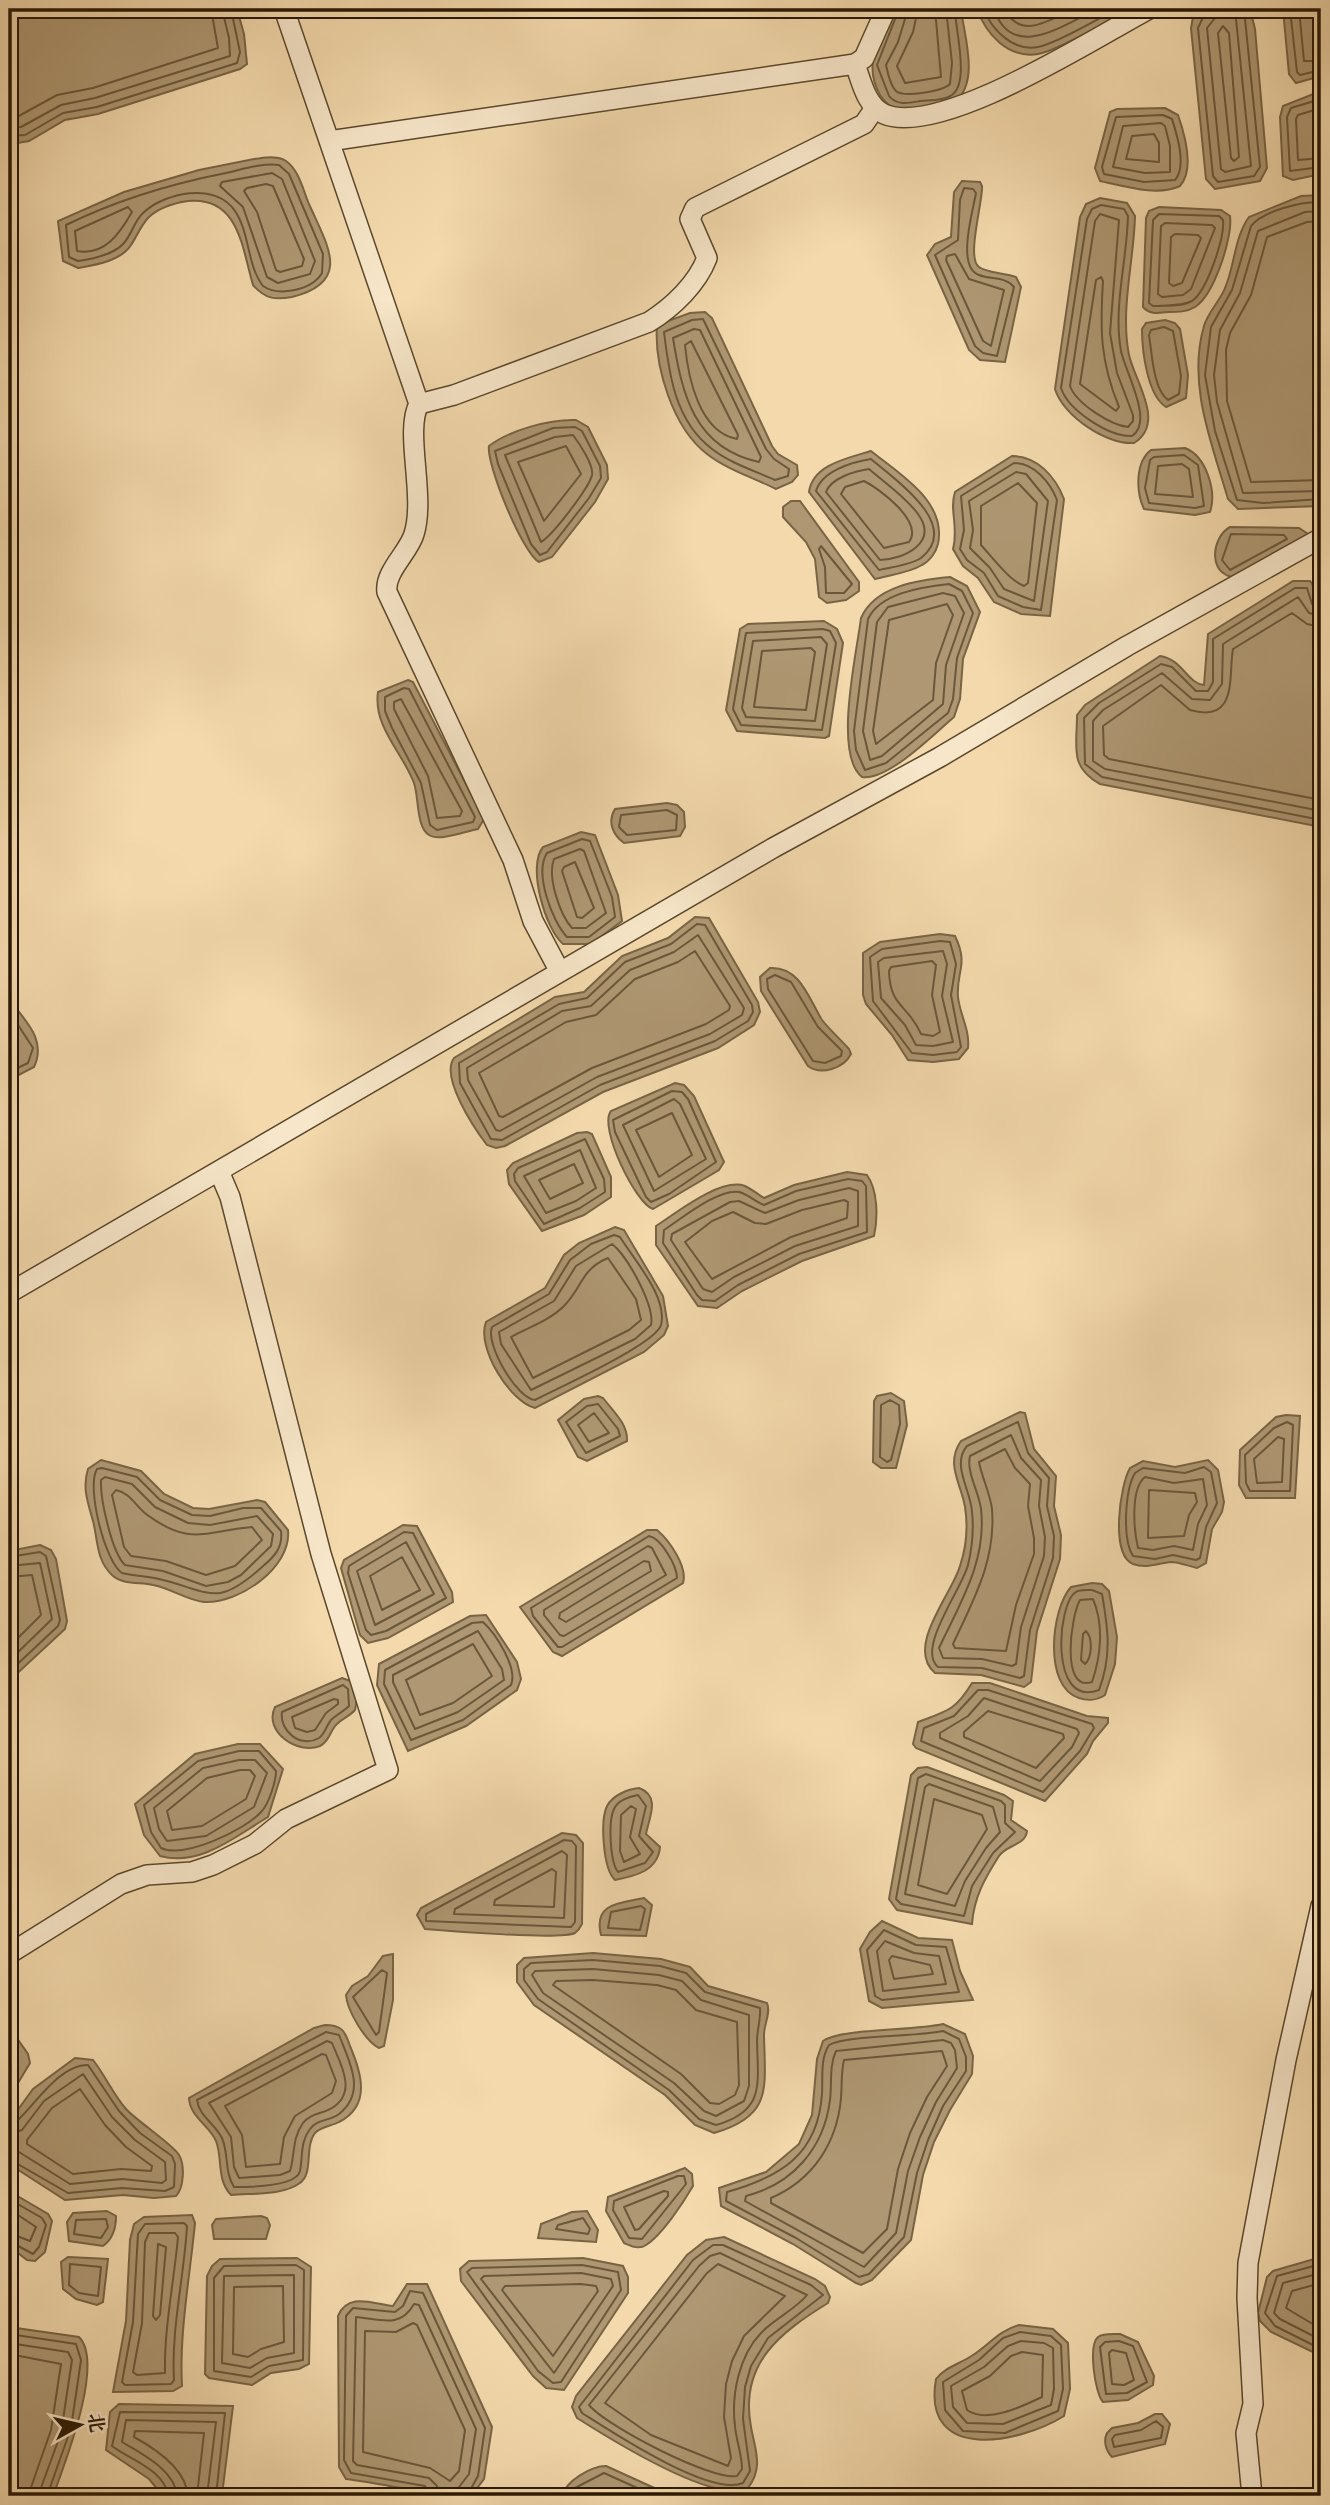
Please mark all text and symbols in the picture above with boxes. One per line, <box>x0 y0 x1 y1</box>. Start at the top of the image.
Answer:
north arrow <box>46 2390 116 2460</box>
text: 北 <box>83 2412 110 2434</box>

